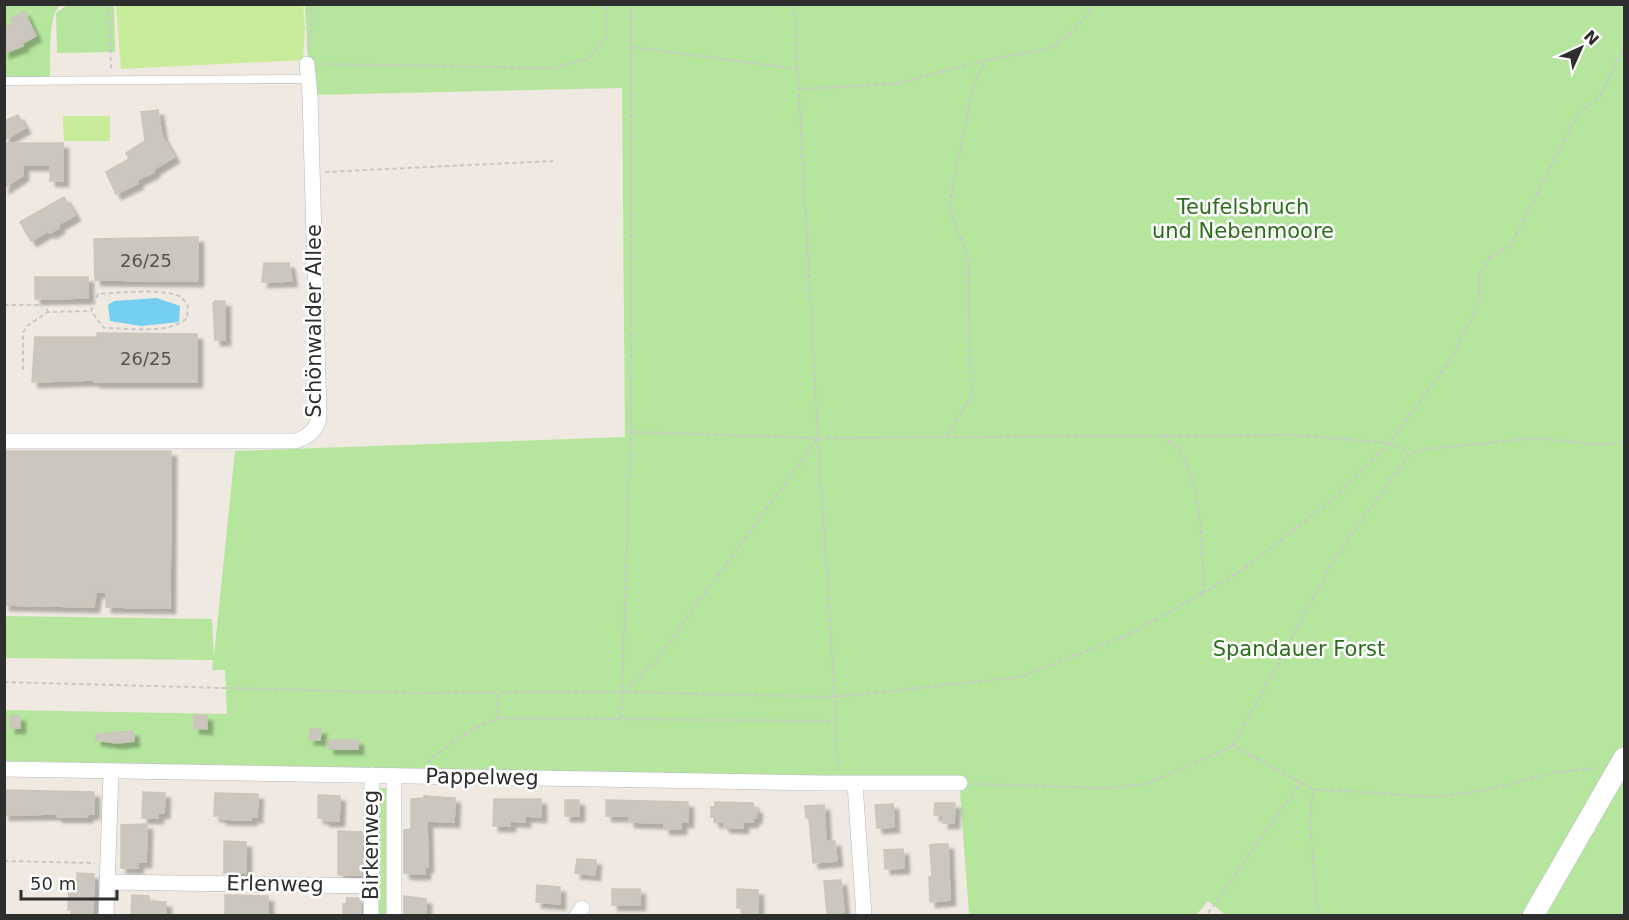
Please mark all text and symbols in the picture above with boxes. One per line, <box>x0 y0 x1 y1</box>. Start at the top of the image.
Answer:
north arrow <box>1551 18 1611 78</box>
text: N <box>1580 26 1603 49</box>
park label: Teufelsbruch und Nebenmoore <box>1152 195 1334 243</box>
street label: Schönwalder Allee <box>302 224 326 418</box>
house number: 26/25 <box>120 250 172 271</box>
house number: 26/25 <box>120 348 172 369</box>
park label: Spandauer Forst <box>1213 637 1385 661</box>
street label: Pappelweg <box>425 764 539 790</box>
street label: Birkenweg <box>359 790 383 900</box>
scale bar <box>21 863 117 901</box>
street label: Erlenweg <box>226 871 324 897</box>
text: 50 m <box>30 873 76 894</box>

